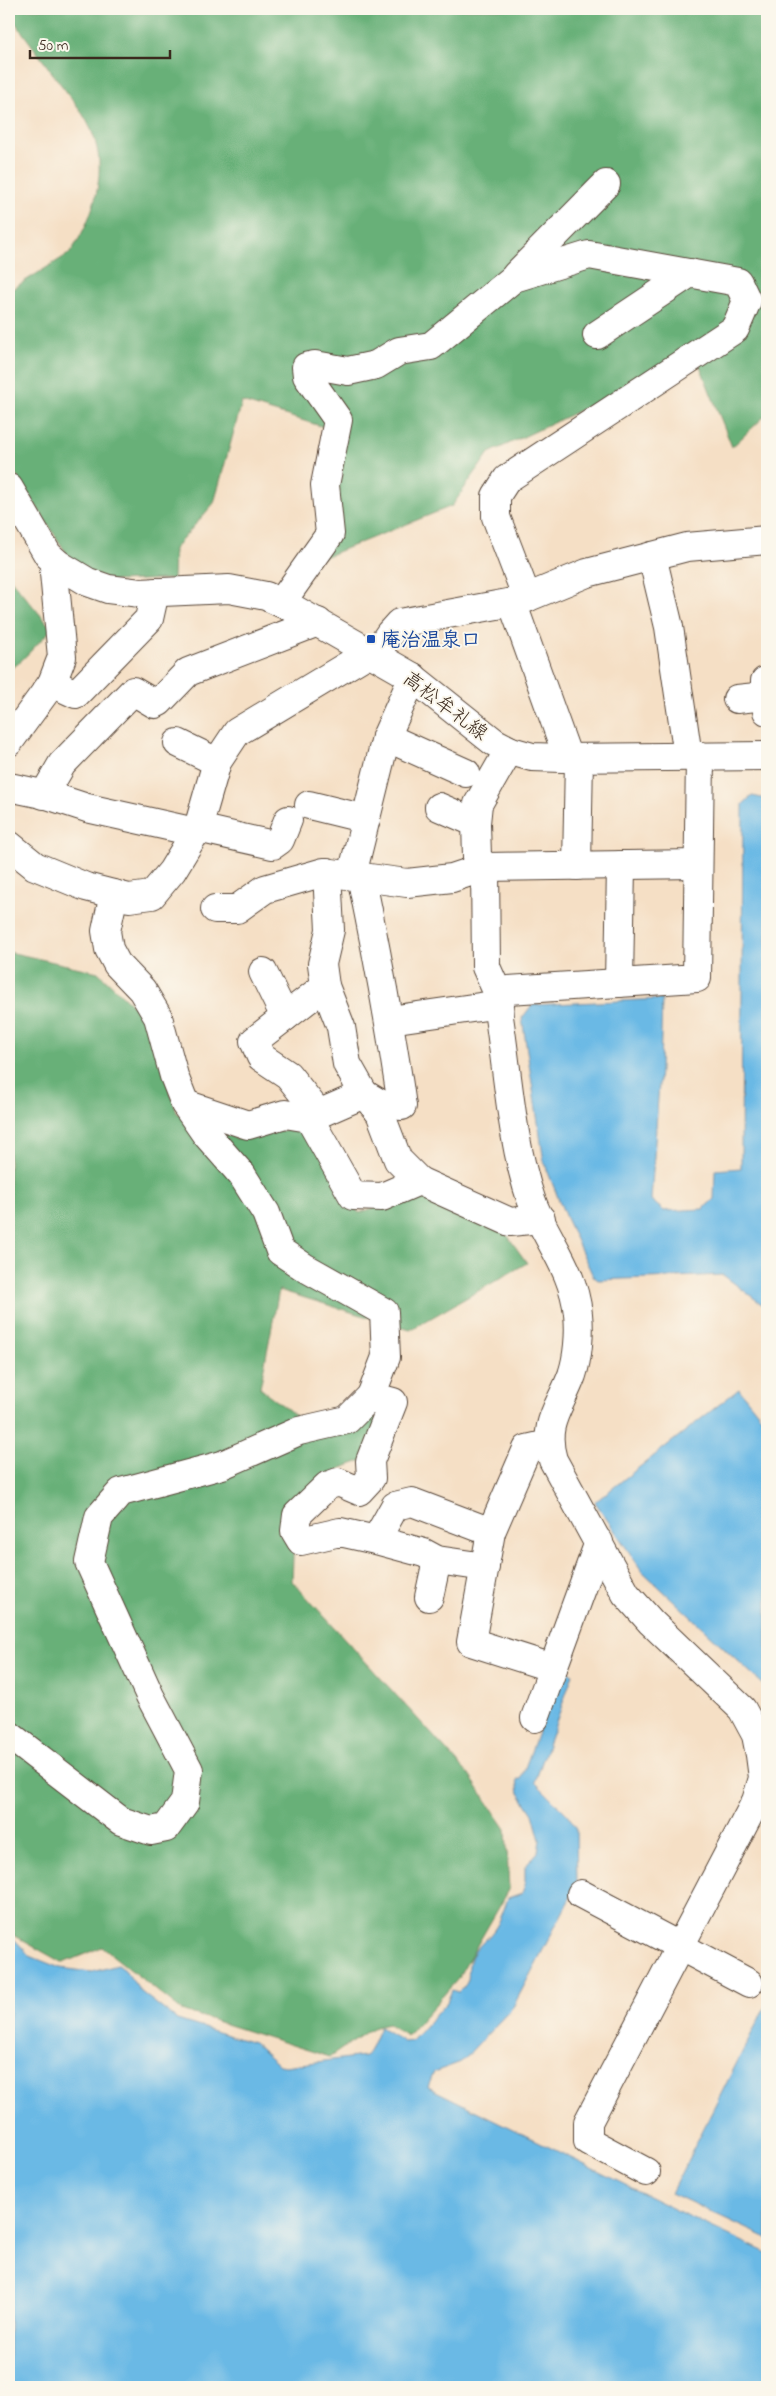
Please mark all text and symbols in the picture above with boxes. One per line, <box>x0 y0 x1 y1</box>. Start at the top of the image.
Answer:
scale bar <box>30 28 170 60</box>
text: 50 m <box>38 35 69 57</box>
place label: 庵治温泉口 <box>381 627 481 656</box>
marker: 庵治温泉口 <box>365 633 377 645</box>
street label: 高松牟礼線 <box>396 665 493 749</box>

